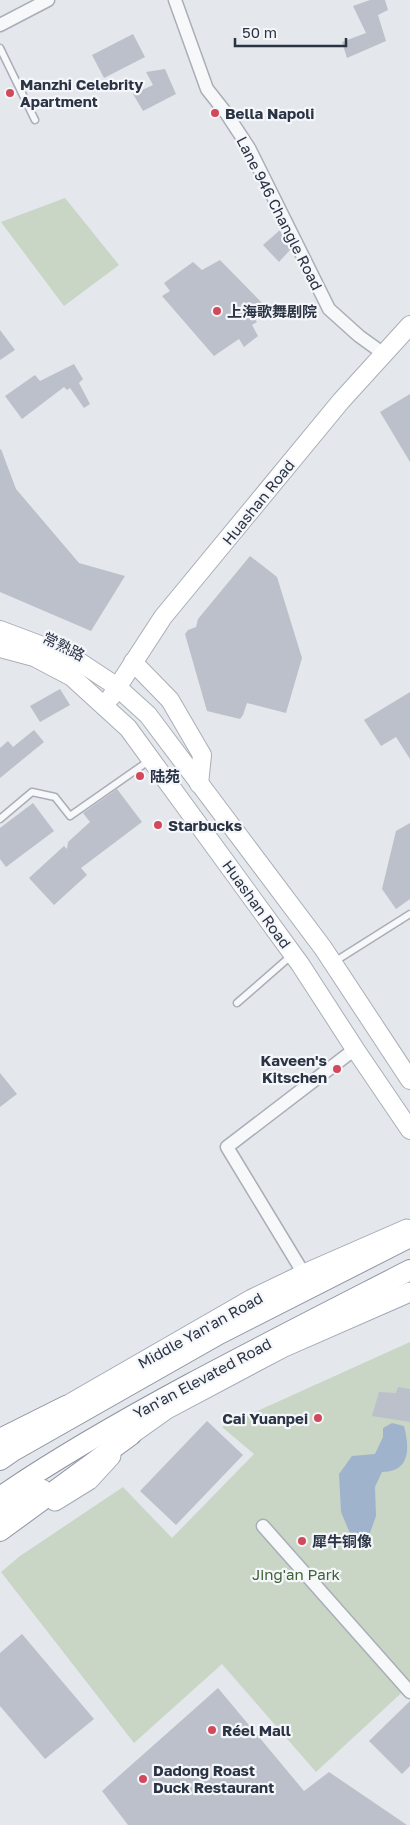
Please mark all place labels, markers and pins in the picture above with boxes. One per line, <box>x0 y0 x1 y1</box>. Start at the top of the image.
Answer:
place label: Manzhi Celebrity Apartment <box>20 75 143 110</box>
marker: Manzhi Celebrity Apartment <box>4 87 16 99</box>
place label: Bella Napoli <box>225 104 314 122</box>
marker: Bella Napoli <box>209 107 221 119</box>
place label: 上海歌舞剧院 <box>227 302 317 320</box>
marker: 上海歌舞剧院 <box>211 305 223 317</box>
place label: 陆苑 <box>150 767 180 785</box>
marker: 陆苑 <box>134 770 146 782</box>
place label: Starbucks <box>168 816 242 834</box>
marker: Starbucks <box>152 819 164 831</box>
place label: Kaveen's Kitschen <box>260 1051 327 1086</box>
marker: Kaveen's Kitschen <box>331 1063 343 1075</box>
place label: Cai Yuanpei <box>222 1409 308 1427</box>
marker: Cai Yuanpei <box>312 1412 324 1424</box>
place label: 犀牛铜像 <box>312 1532 372 1550</box>
marker: 犀牛铜像 <box>296 1535 308 1547</box>
place label: Réel Mall <box>222 1721 291 1739</box>
marker: Réel Mall <box>206 1724 218 1736</box>
place label: Dadong Roast Duck Restaurant <box>153 1761 274 1796</box>
marker: Dadong Roast Duck Restaurant <box>137 1773 149 1785</box>

